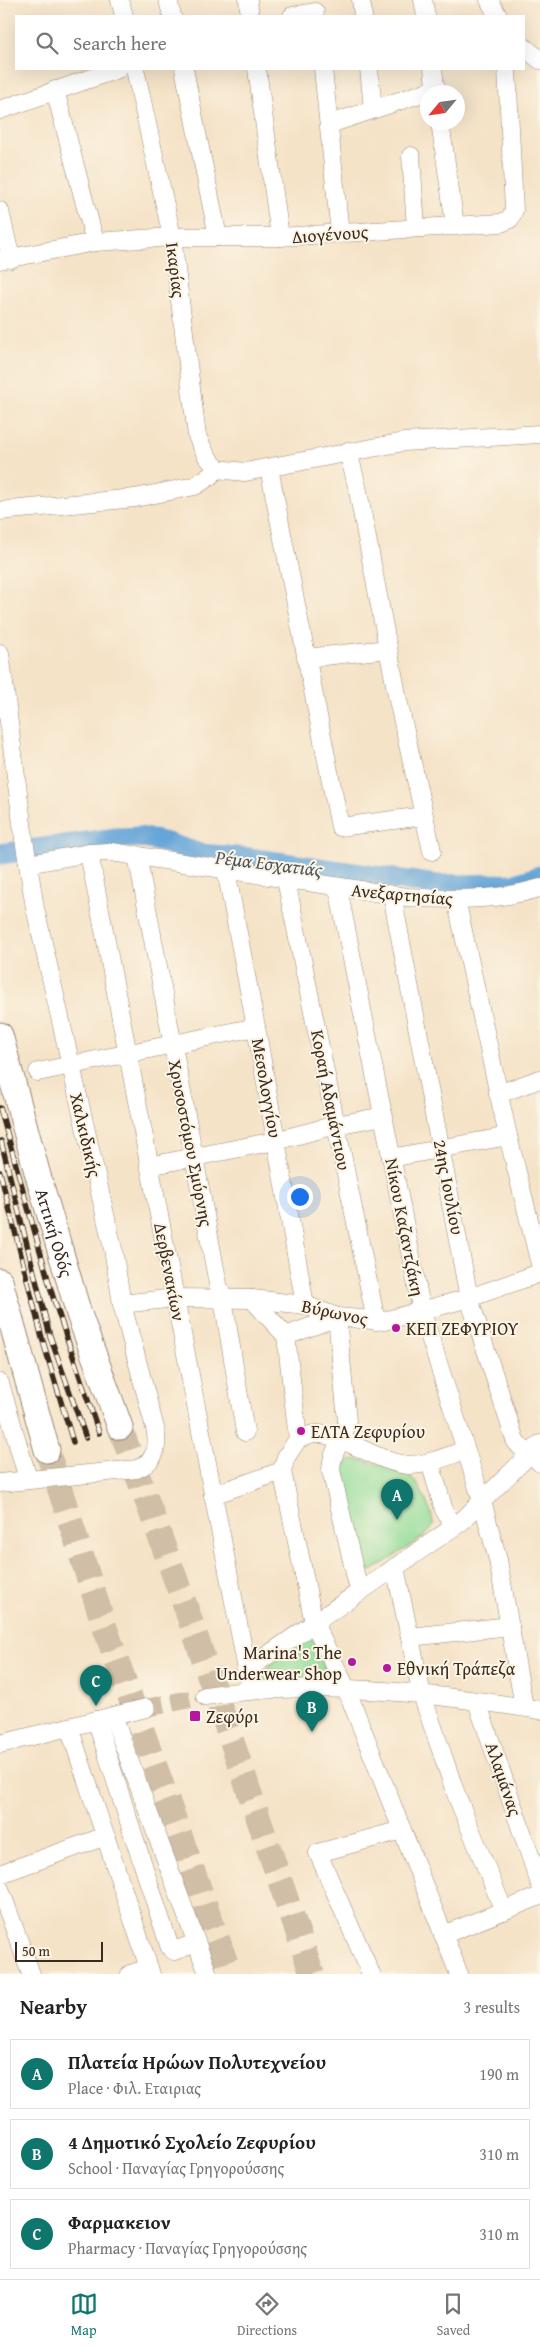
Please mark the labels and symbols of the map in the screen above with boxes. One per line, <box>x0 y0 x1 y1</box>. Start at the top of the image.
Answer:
north arrow <box>420 85 465 130</box>
street label: Διογένους <box>291 218 369 250</box>
street label: Ικαρίας <box>159 240 193 300</box>
water label: Ρέμα Εσχατιάς <box>213 842 324 883</box>
street label: Ανεξαρτησίας <box>350 876 454 912</box>
street label: Κοραή Αδαμάντιου <box>304 1027 358 1173</box>
street label: Μεσολογγίου <box>245 1036 289 1140</box>
street label: Χρυσοστόμου Σμύρνης <box>162 1057 221 1229</box>
street label: Χαλκιδικής <box>63 1090 109 1180</box>
street label: 24ης Ιουλίου <box>427 1137 471 1237</box>
street label: Νίκου Καζαντζάκη <box>378 1156 432 1298</box>
your location <box>287 1184 313 1210</box>
street label: Αττική Οδός <box>29 1185 81 1280</box>
street label: Δερβενακίων <box>147 1220 193 1324</box>
street label: Βύρωνος <box>299 1292 371 1332</box>
place label: ΚΕΠ ΖΕΦΥΡΙΟΥ <box>406 1315 519 1342</box>
marker: ΚΕΠ ΖΕΦΥΡΙΟΥ <box>390 1322 402 1334</box>
place label: ΕΛΤΑ Ζεφυρίου <box>311 1418 425 1445</box>
marker: ΕΛΤΑ Ζεφυρίου <box>295 1425 307 1437</box>
pin: A <box>381 1479 413 1520</box>
place label: Marina's The Underwear Shop <box>216 1639 342 1687</box>
place label: Εθνική Τράπεζα <box>397 1655 516 1682</box>
marker: Marina's The Underwear Shop <box>346 1656 358 1668</box>
marker: Εθνική Τράπεζα <box>381 1662 393 1674</box>
pin: C <box>80 1665 112 1706</box>
pin: B <box>296 1691 328 1732</box>
place label: Ζεφύρι <box>206 1703 259 1730</box>
marker: Ζεφύρι <box>188 1709 202 1723</box>
street label: Αλαμάνας <box>479 1738 529 1820</box>
scale bar <box>15 1939 102 1962</box>

